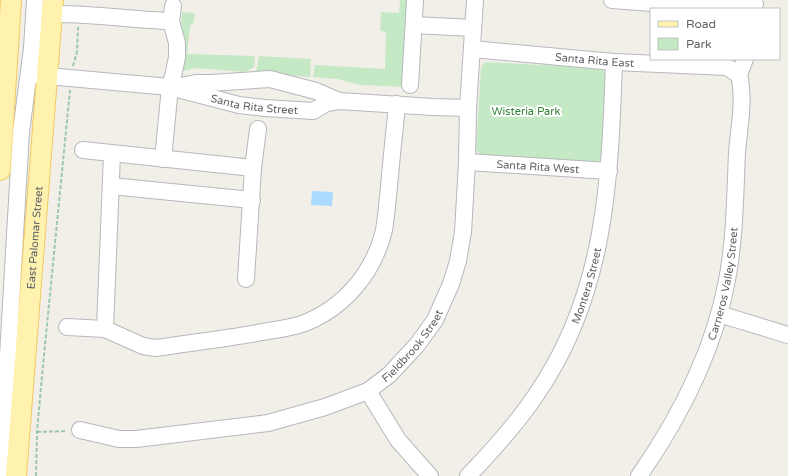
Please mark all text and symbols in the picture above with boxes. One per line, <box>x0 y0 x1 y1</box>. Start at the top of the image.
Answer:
legend <box>650 8 780 60</box>
text: Road <box>686 17 716 31</box>
text: Park <box>686 37 712 51</box>
street label: Santa Rita East <box>554 50 634 69</box>
street label: Santa Rita Street <box>209 91 298 117</box>
park label: Wisteria Park <box>492 105 560 118</box>
street label: Santa Rita West <box>496 157 580 176</box>
street label: East Palomar Street <box>24 186 45 290</box>
street label: Carneros Valley Street <box>705 227 740 342</box>
street label: Montera Street <box>569 246 604 326</box>
street label: Fieldbrook Street <box>379 308 445 385</box>

